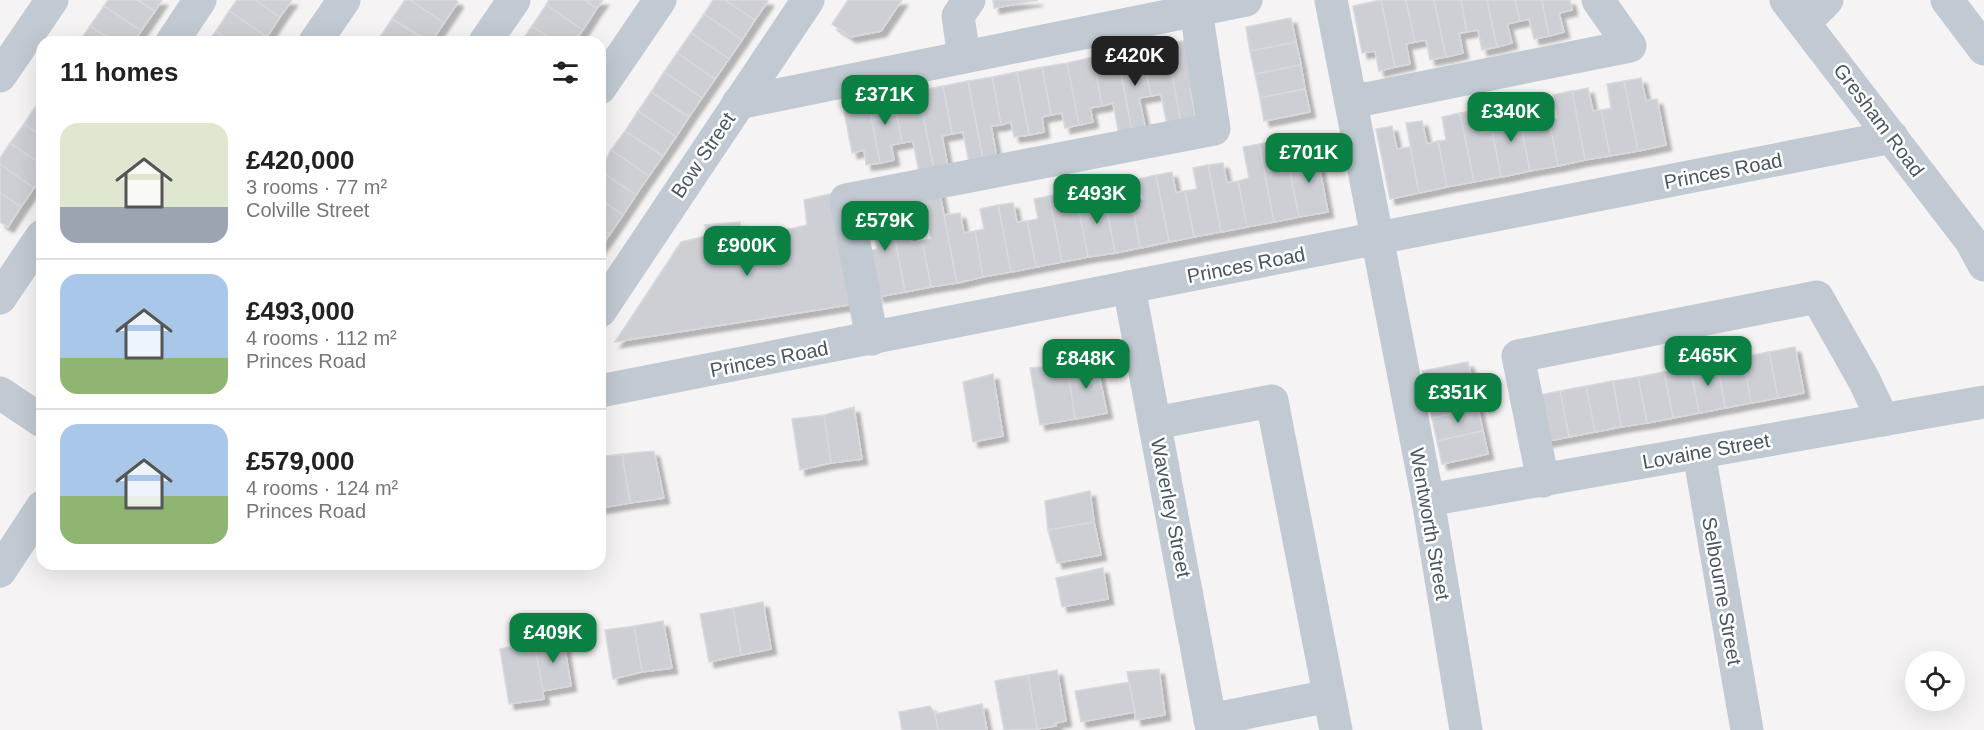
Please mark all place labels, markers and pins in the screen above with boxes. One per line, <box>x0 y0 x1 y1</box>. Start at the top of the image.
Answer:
pin: £420K <box>1093 36 1177 87</box>
pin: £371K <box>843 75 927 126</box>
pin: £340K <box>1469 92 1553 143</box>
pin: £701K <box>1267 133 1351 184</box>
pin: £493K <box>1055 174 1139 225</box>
pin: £579K <box>843 201 927 252</box>
pin: £900K <box>705 226 789 277</box>
pin: £465K <box>1666 336 1750 387</box>
pin: £848K <box>1044 339 1128 390</box>
pin: £351K <box>1416 373 1500 424</box>
pin: £409K <box>511 613 595 664</box>

